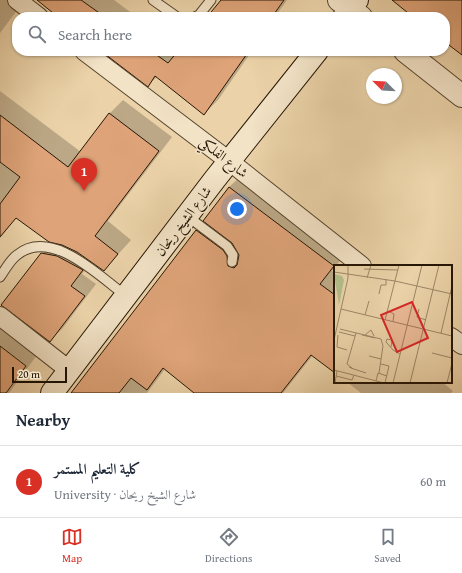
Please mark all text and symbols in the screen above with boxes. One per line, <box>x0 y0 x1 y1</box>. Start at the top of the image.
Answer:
search box <box>12 12 450 56</box>
icon: search <box>26 23 48 45</box>
text: Search here <box>58 24 132 45</box>
north arrow <box>366 68 402 104</box>
street label: شارع الفلكي <box>193 132 253 186</box>
pin: 1 <box>71 158 97 191</box>
street label: شارع الشيخ ريحان <box>150 182 218 262</box>
your location <box>227 199 247 219</box>
inset map <box>334 265 452 383</box>
scale bar <box>12 365 67 384</box>
text: 20 m <box>18 366 40 382</box>
text: Nearby <box>16 407 70 432</box>
text: كلية التعليم المستمر <box>54 458 141 479</box>
text: 1 <box>26 472 32 491</box>
text: 60 m <box>420 472 446 491</box>
text: University · شارع الشيخ ريحان <box>54 485 196 504</box>
tab: Map <box>61 526 83 566</box>
tab: Directions <box>205 526 252 566</box>
tab: Saved <box>374 526 401 566</box>

